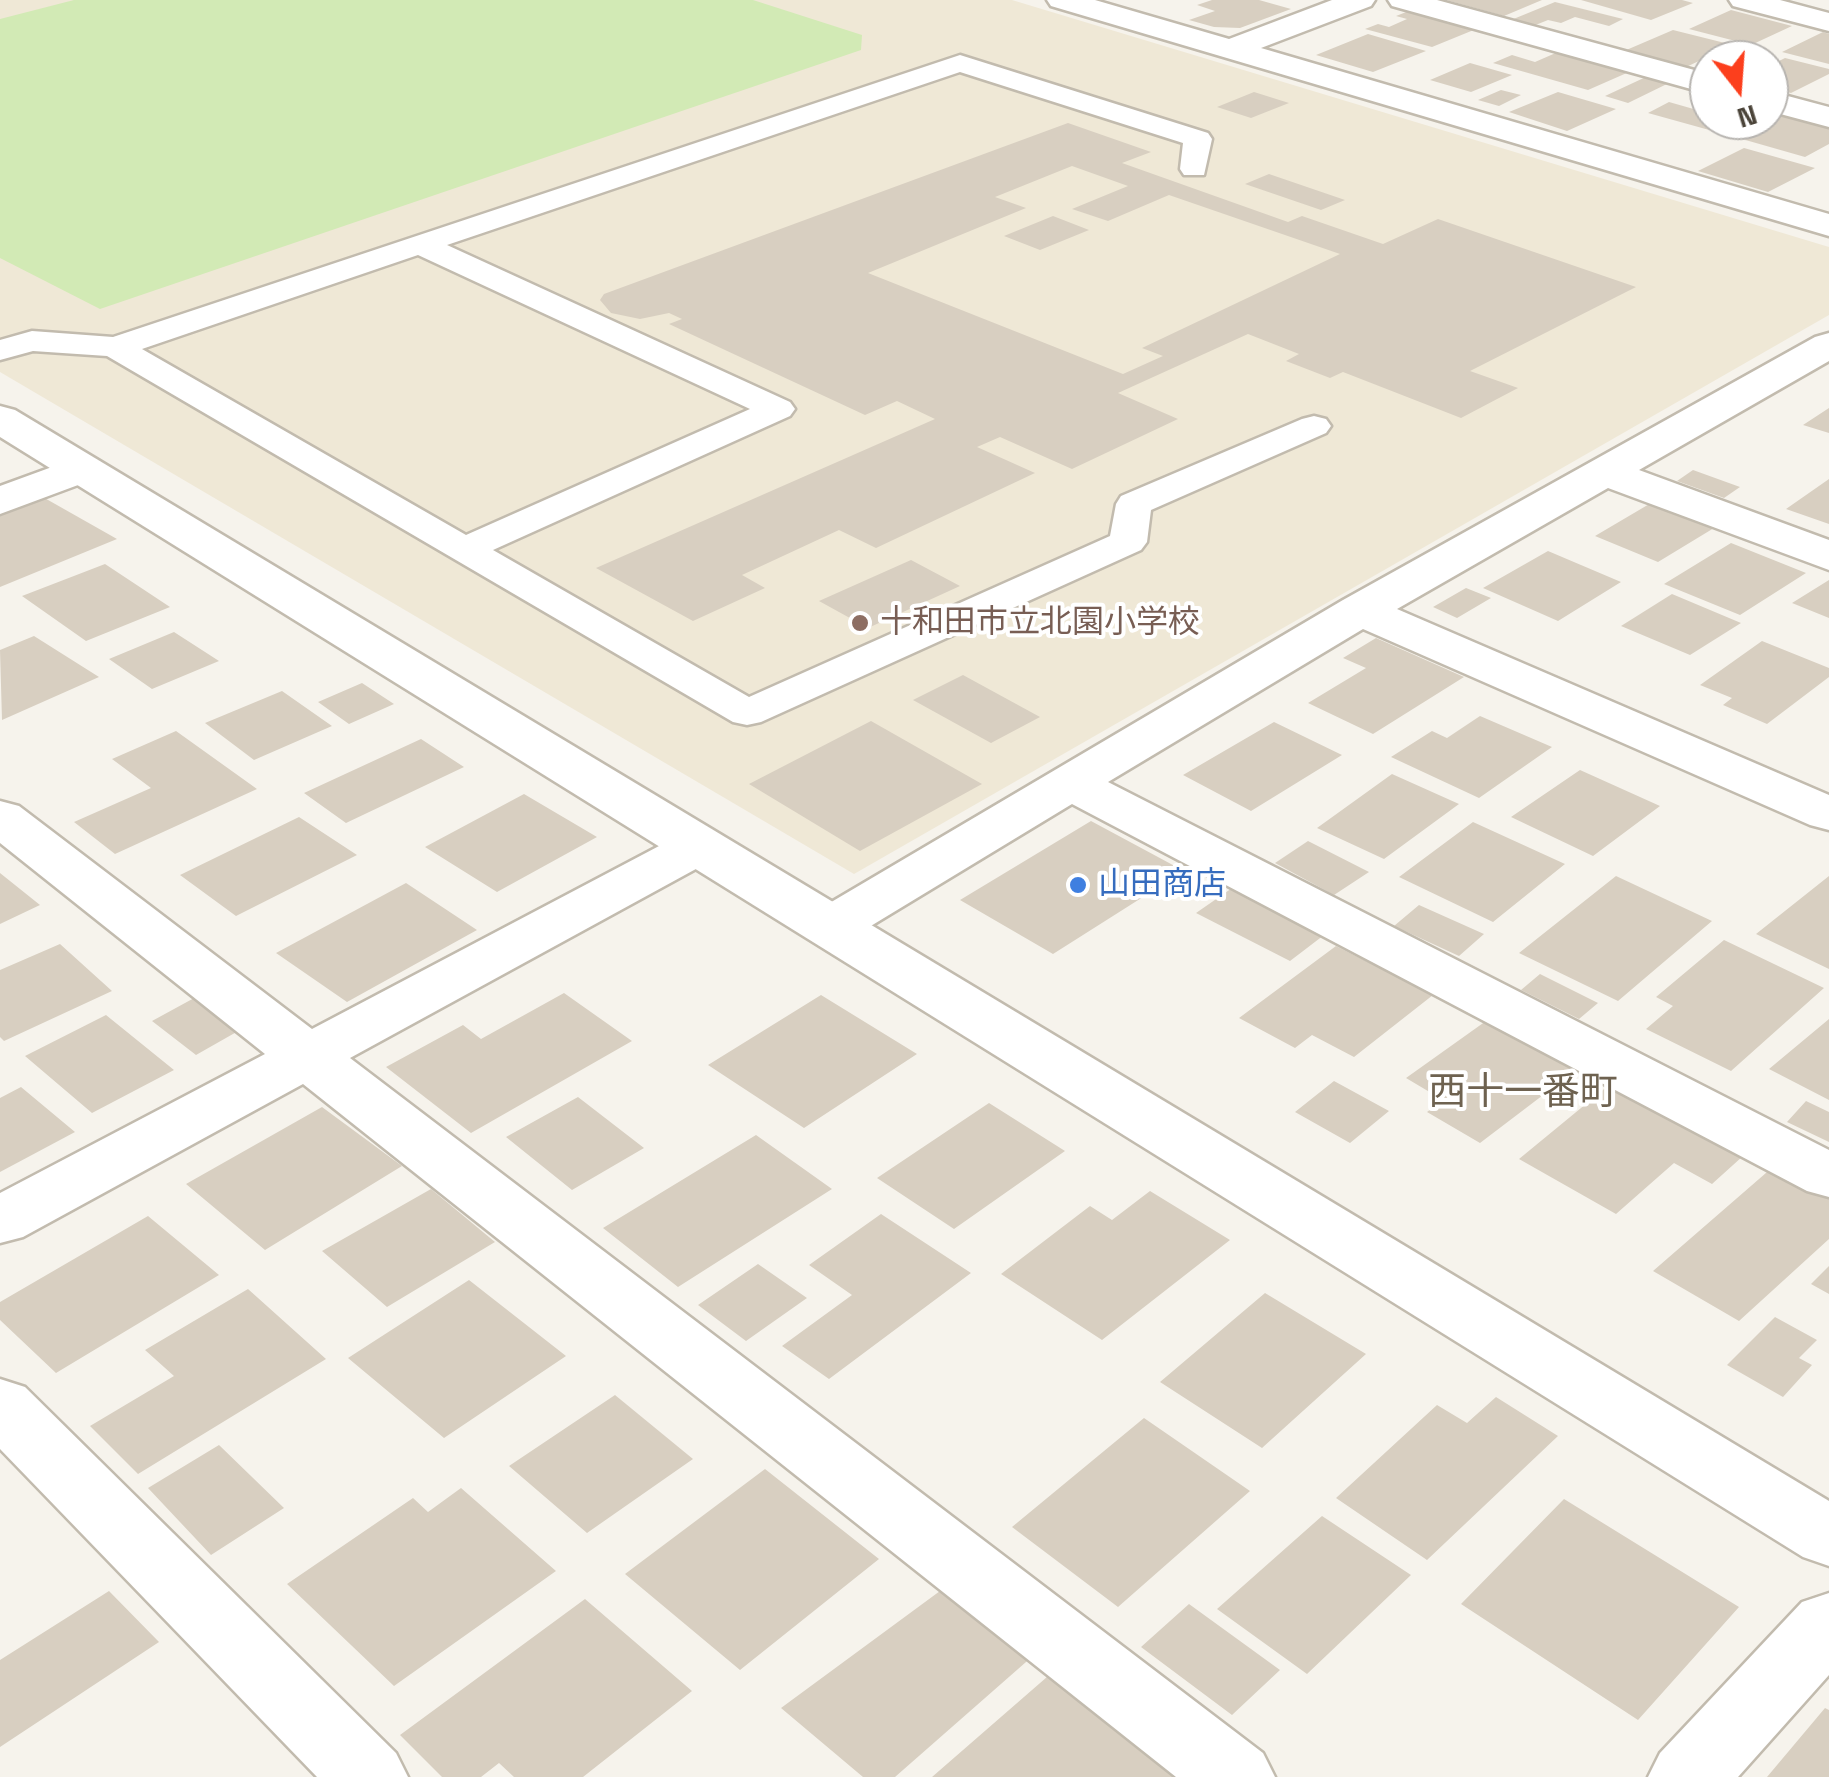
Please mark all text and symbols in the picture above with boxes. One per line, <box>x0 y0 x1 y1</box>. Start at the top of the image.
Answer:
north arrow <box>1689 40 1789 140</box>
text: N <box>1733 97 1761 137</box>
place label: 十和田市立北園小学校 <box>880 604 1200 642</box>
marker: 十和田市立北園小学校 <box>849 612 871 634</box>
place label: 山田商店 <box>1098 866 1226 904</box>
marker: 山田商店 <box>1067 874 1089 896</box>
district label: 西十一番町 <box>1428 1071 1618 1117</box>

